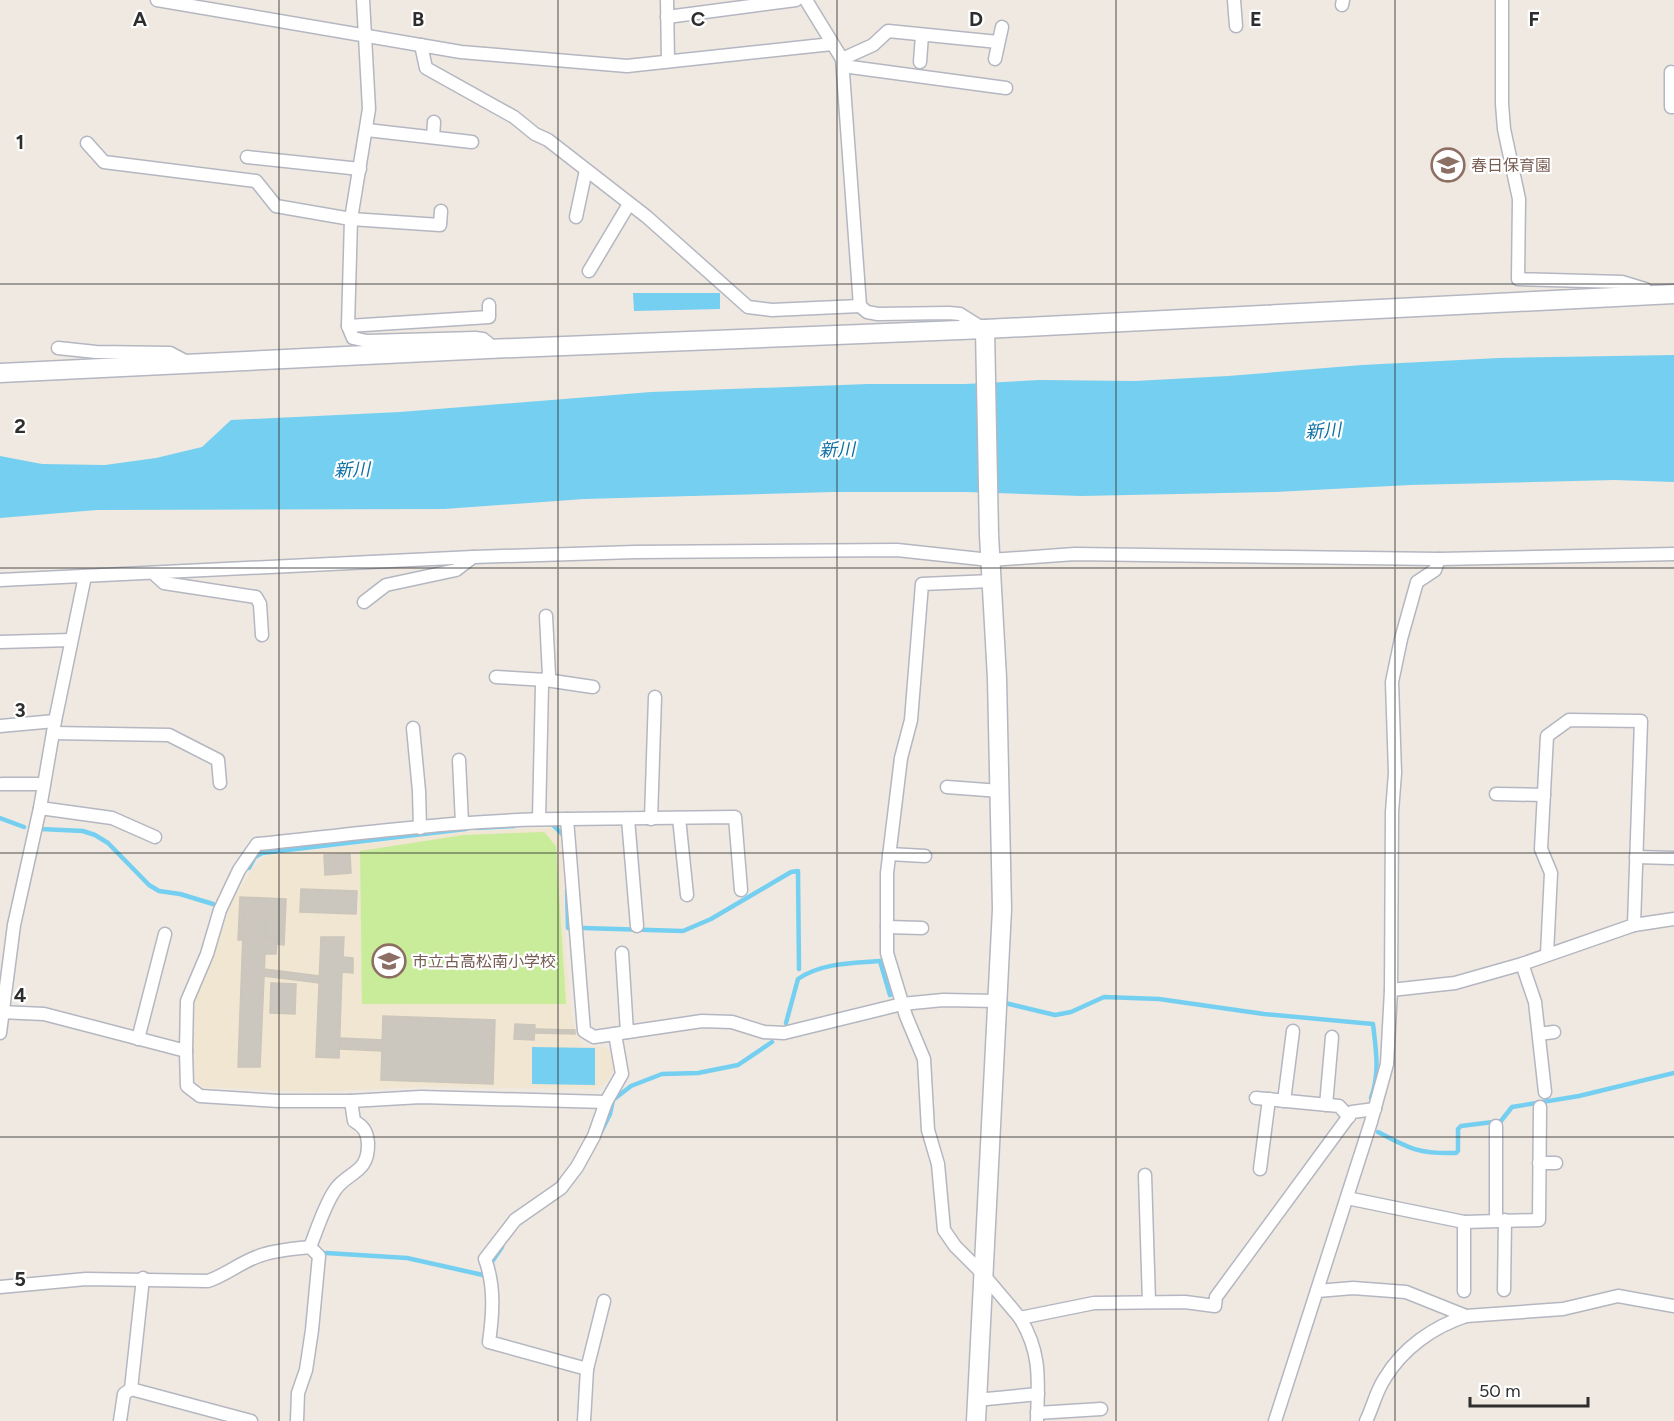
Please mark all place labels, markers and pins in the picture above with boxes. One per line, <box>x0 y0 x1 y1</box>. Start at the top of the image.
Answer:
school or university icon: 春日保育園 <box>1430 147 1466 183</box>
place label: 春日保育園 <box>1471 156 1551 175</box>
school or university icon: 市立古高松南小学校 <box>371 943 407 979</box>
place label: 市立古高松南小学校 <box>412 952 556 971</box>

